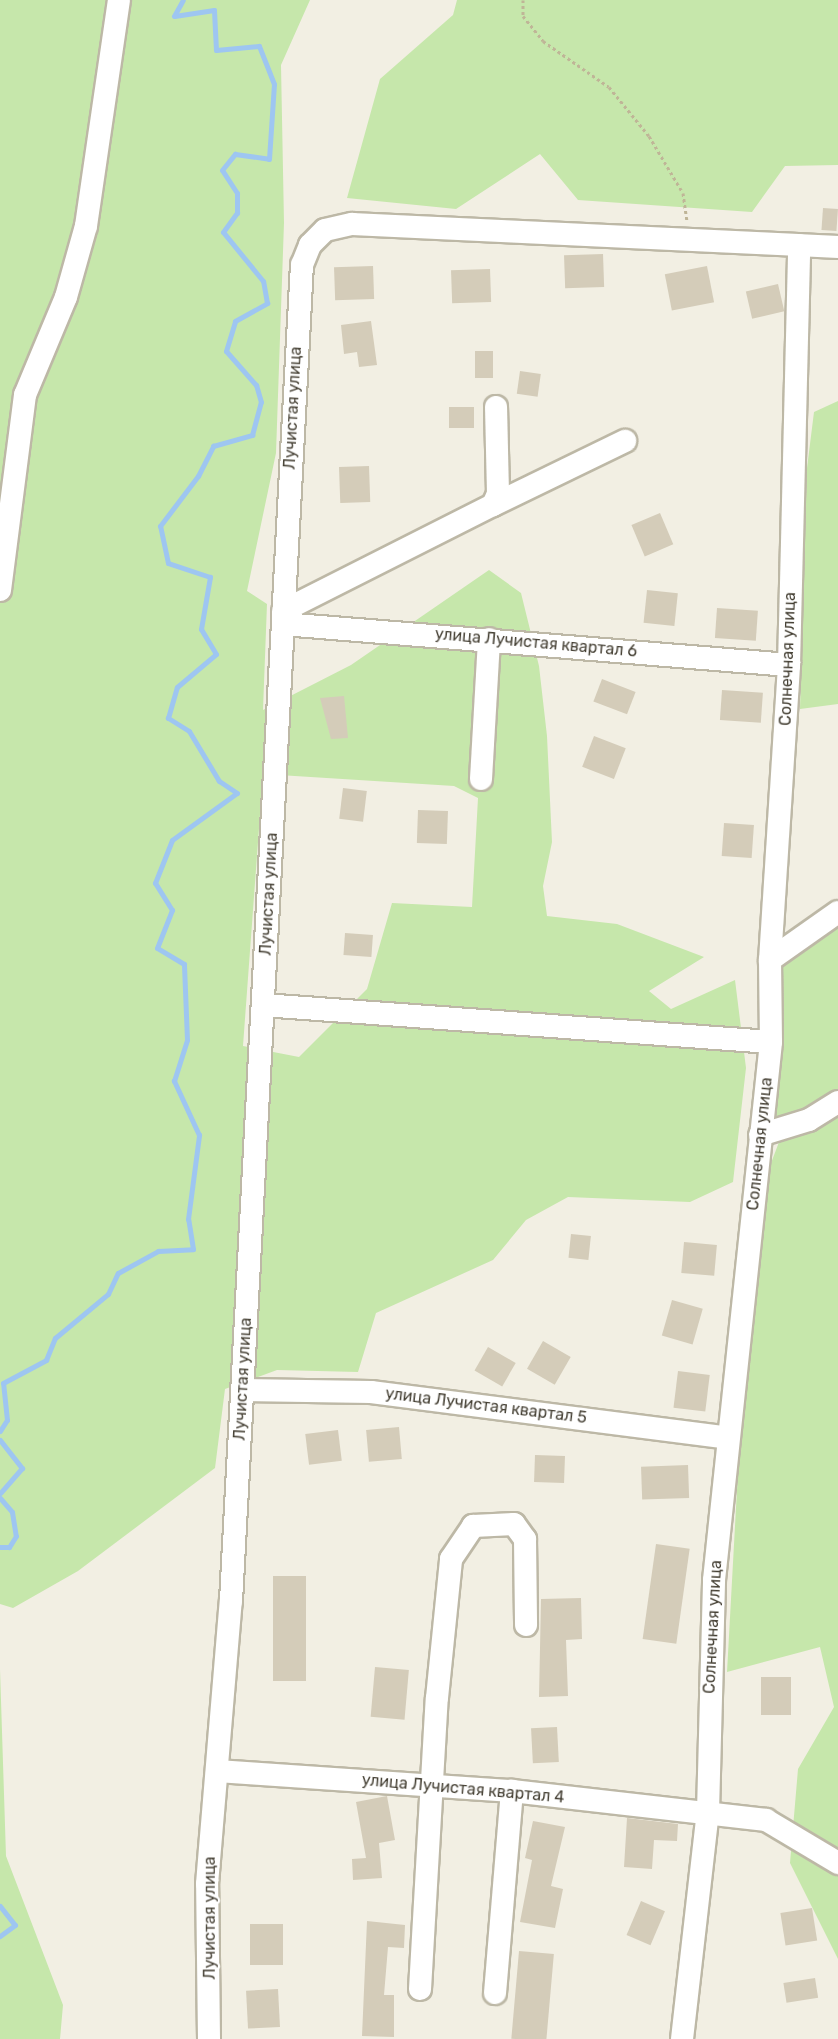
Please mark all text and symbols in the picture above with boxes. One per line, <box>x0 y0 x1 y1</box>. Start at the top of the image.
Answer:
street label: Лучистая улица <box>280 346 306 470</box>
street label: Солнечная улица <box>776 592 800 726</box>
street label: улица Лучистая квартал 6 <box>434 625 638 661</box>
street label: Лучистая улица <box>256 832 282 956</box>
street label: Солнечная улица <box>743 1077 777 1211</box>
street label: Лучистая улица <box>230 1317 256 1441</box>
street label: улица Лучистая квартал 5 <box>384 1384 588 1428</box>
street label: Солнечная улица <box>700 1560 726 1694</box>
street label: улица Лучистая квартал 4 <box>361 1771 565 1807</box>
street label: Лучистая улица <box>200 1856 220 1980</box>

